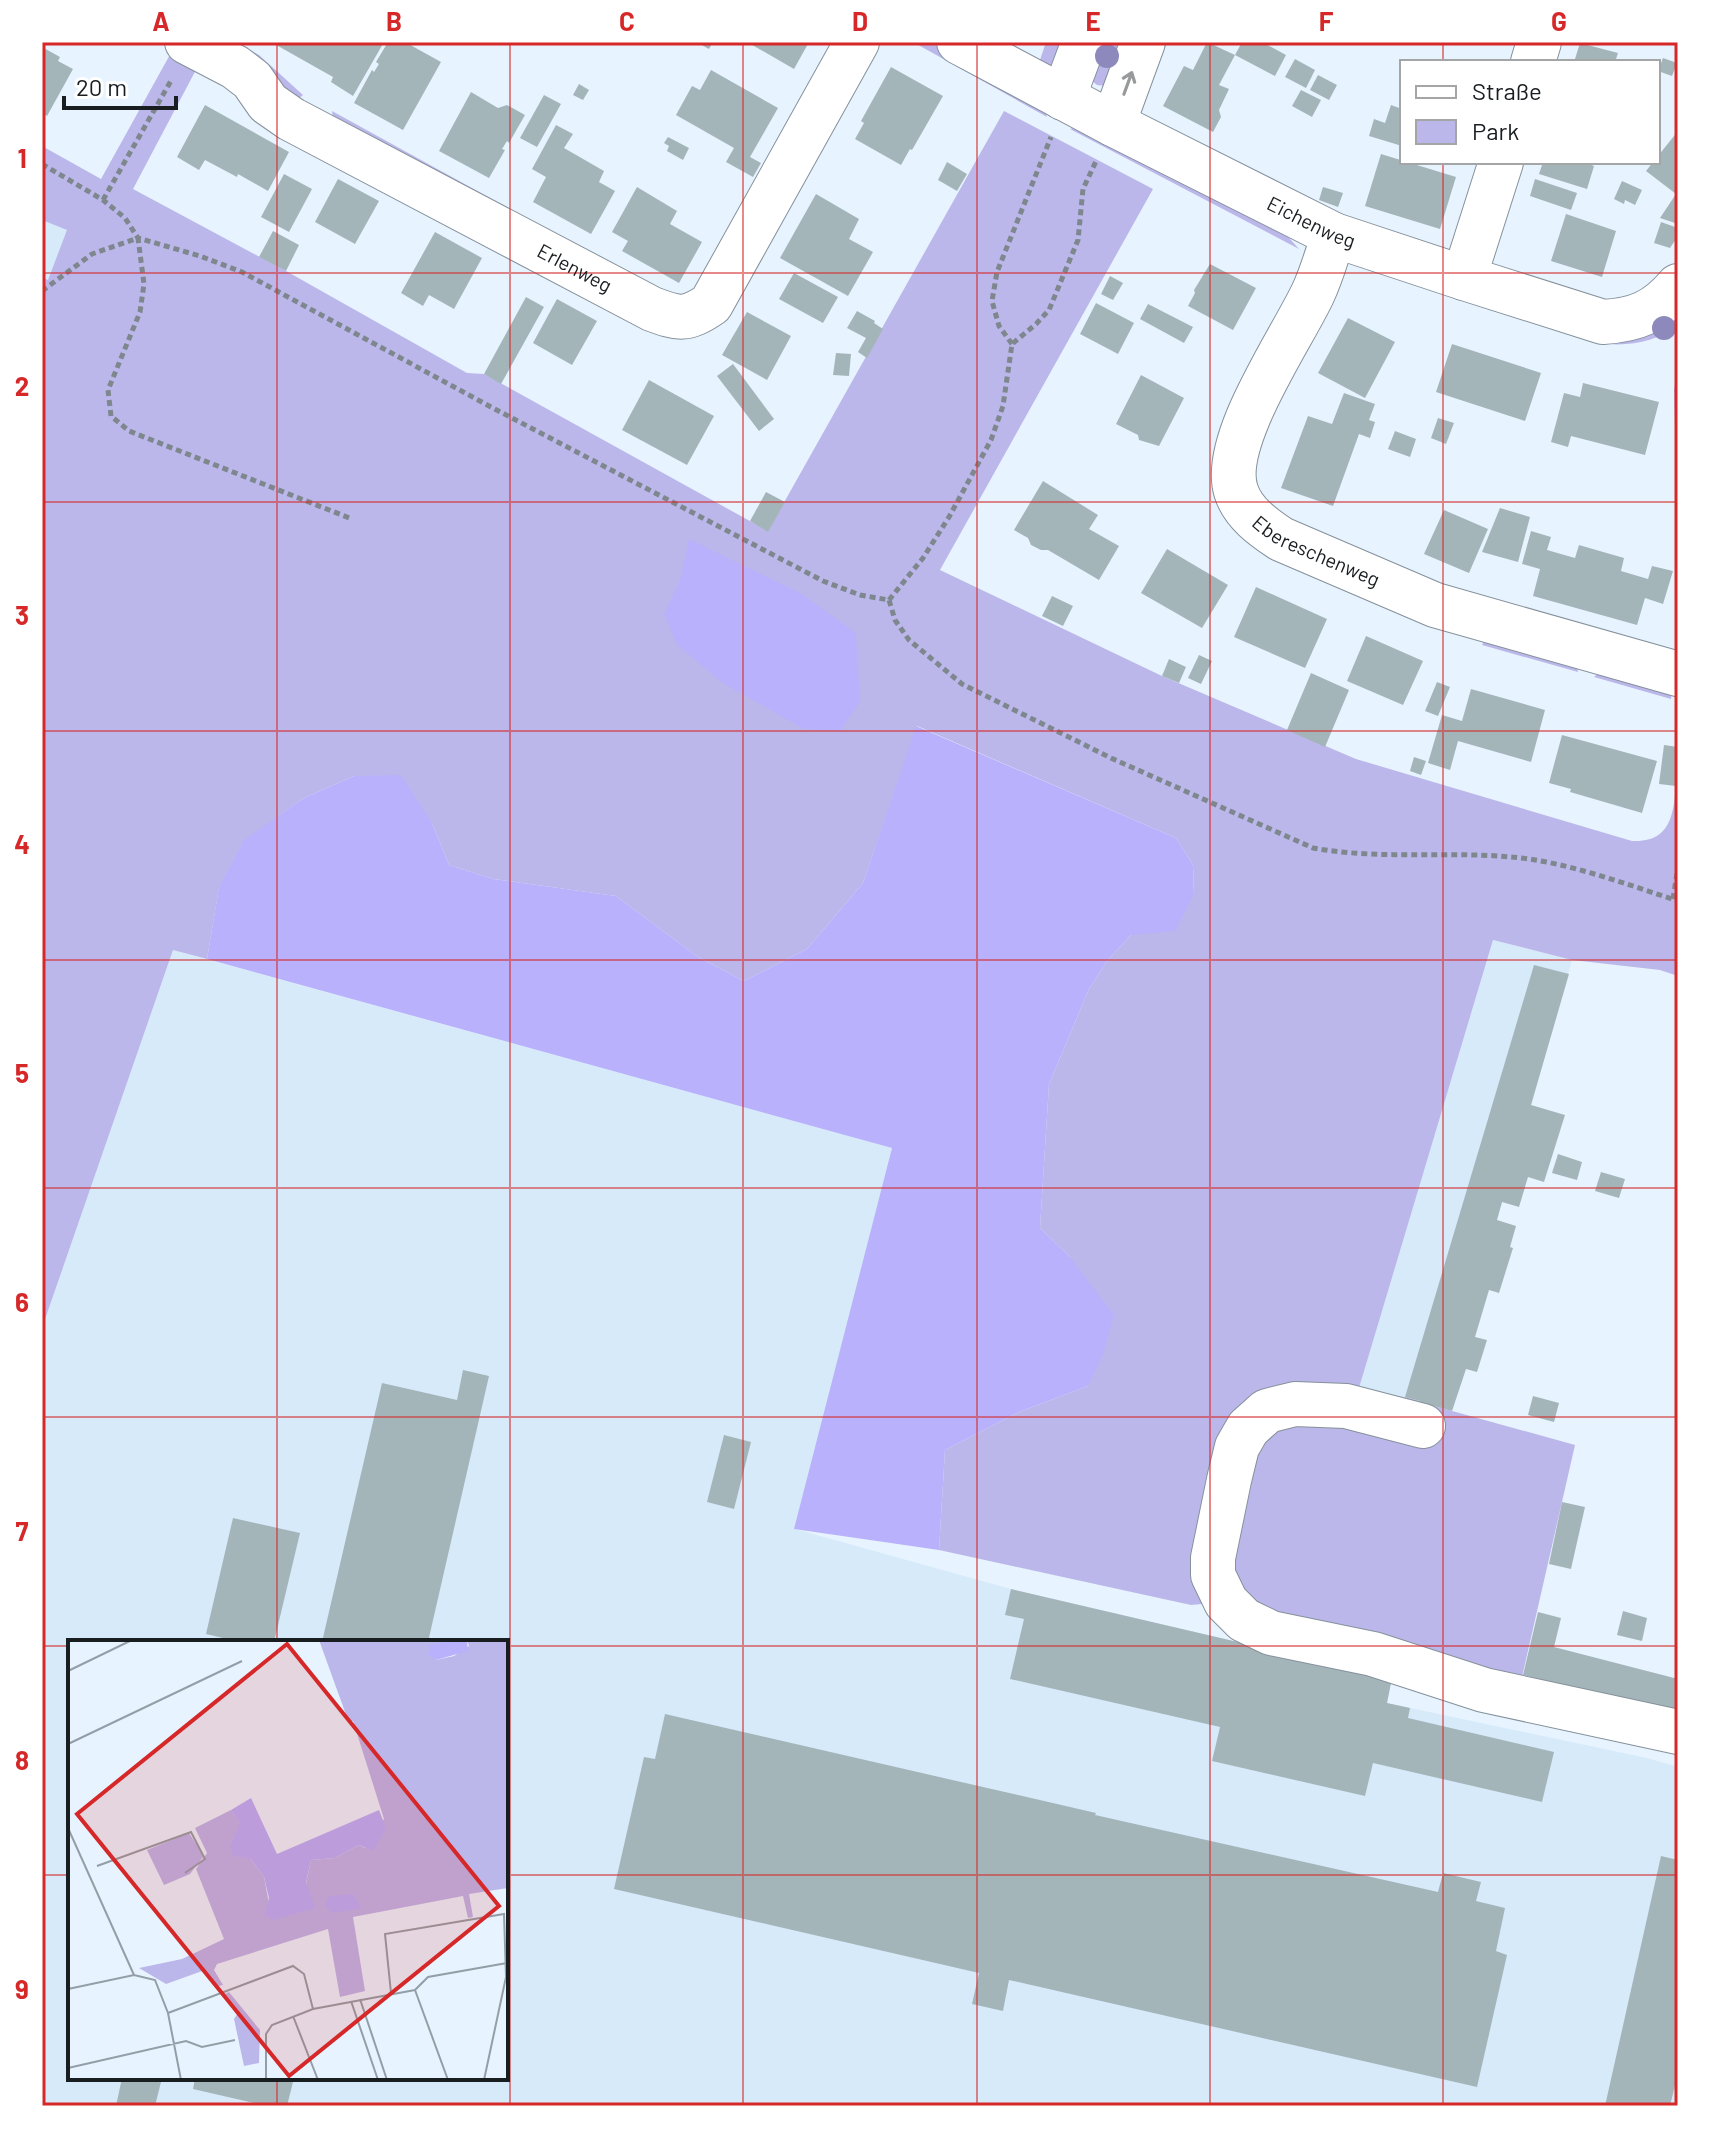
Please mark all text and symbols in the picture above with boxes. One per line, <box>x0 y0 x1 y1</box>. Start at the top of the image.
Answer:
text: A <box>152 5 170 36</box>
text: B <box>386 5 402 36</box>
text: C <box>619 5 635 36</box>
text: D <box>852 5 868 36</box>
text: E <box>1085 5 1101 36</box>
text: F <box>1319 5 1334 36</box>
text: G <box>1551 5 1567 36</box>
scale bar <box>64 60 176 110</box>
legend <box>1400 60 1660 164</box>
one-way arrow <box>1122 71 1136 96</box>
text: 20 m <box>76 72 127 101</box>
text: Straße <box>1472 76 1542 105</box>
text: Park <box>1472 116 1519 145</box>
text: 1 <box>17 142 27 173</box>
street label: Eichenweg <box>1264 190 1359 252</box>
street label: Erlenweg <box>534 238 616 297</box>
text: 2 <box>15 370 29 401</box>
street label: Ebereschenweg <box>1248 510 1384 591</box>
text: 3 <box>15 599 29 630</box>
text: 4 <box>14 828 30 859</box>
text: 5 <box>15 1057 29 1088</box>
text: 6 <box>15 1286 29 1317</box>
text: 7 <box>16 1515 29 1546</box>
inset map <box>68 1640 508 2080</box>
text: 8 <box>15 1744 29 1775</box>
text: 9 <box>15 1973 29 2004</box>

